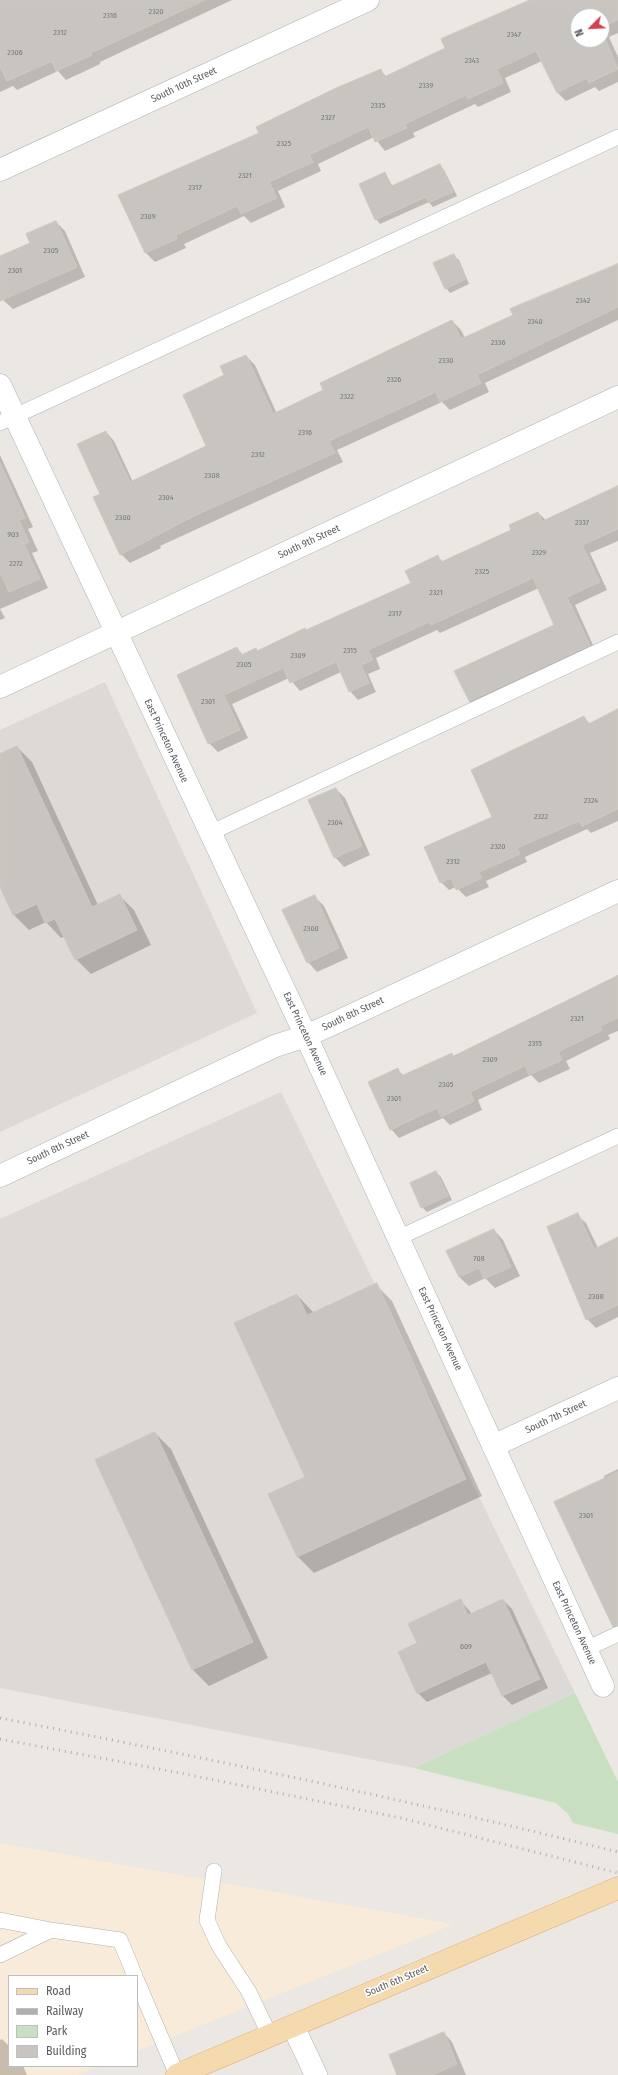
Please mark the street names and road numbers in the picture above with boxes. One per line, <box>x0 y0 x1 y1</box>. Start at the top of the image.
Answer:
street label: South 10th Street <box>149 65 219 105</box>
street label: South 9th Street <box>276 522 342 562</box>
street label: East Princeton Avenue <box>141 697 191 785</box>
street label: East Princeton Avenue <box>280 990 330 1078</box>
street label: South 8th Street <box>320 994 386 1034</box>
street label: South 8th Street <box>25 1128 91 1168</box>
street label: East Princeton Avenue <box>415 1285 465 1373</box>
street label: South 7th Street <box>524 1398 588 1436</box>
street label: East Princeton Avenue <box>549 1579 599 1667</box>
street label: South 6th Street <box>364 1962 430 2000</box>

